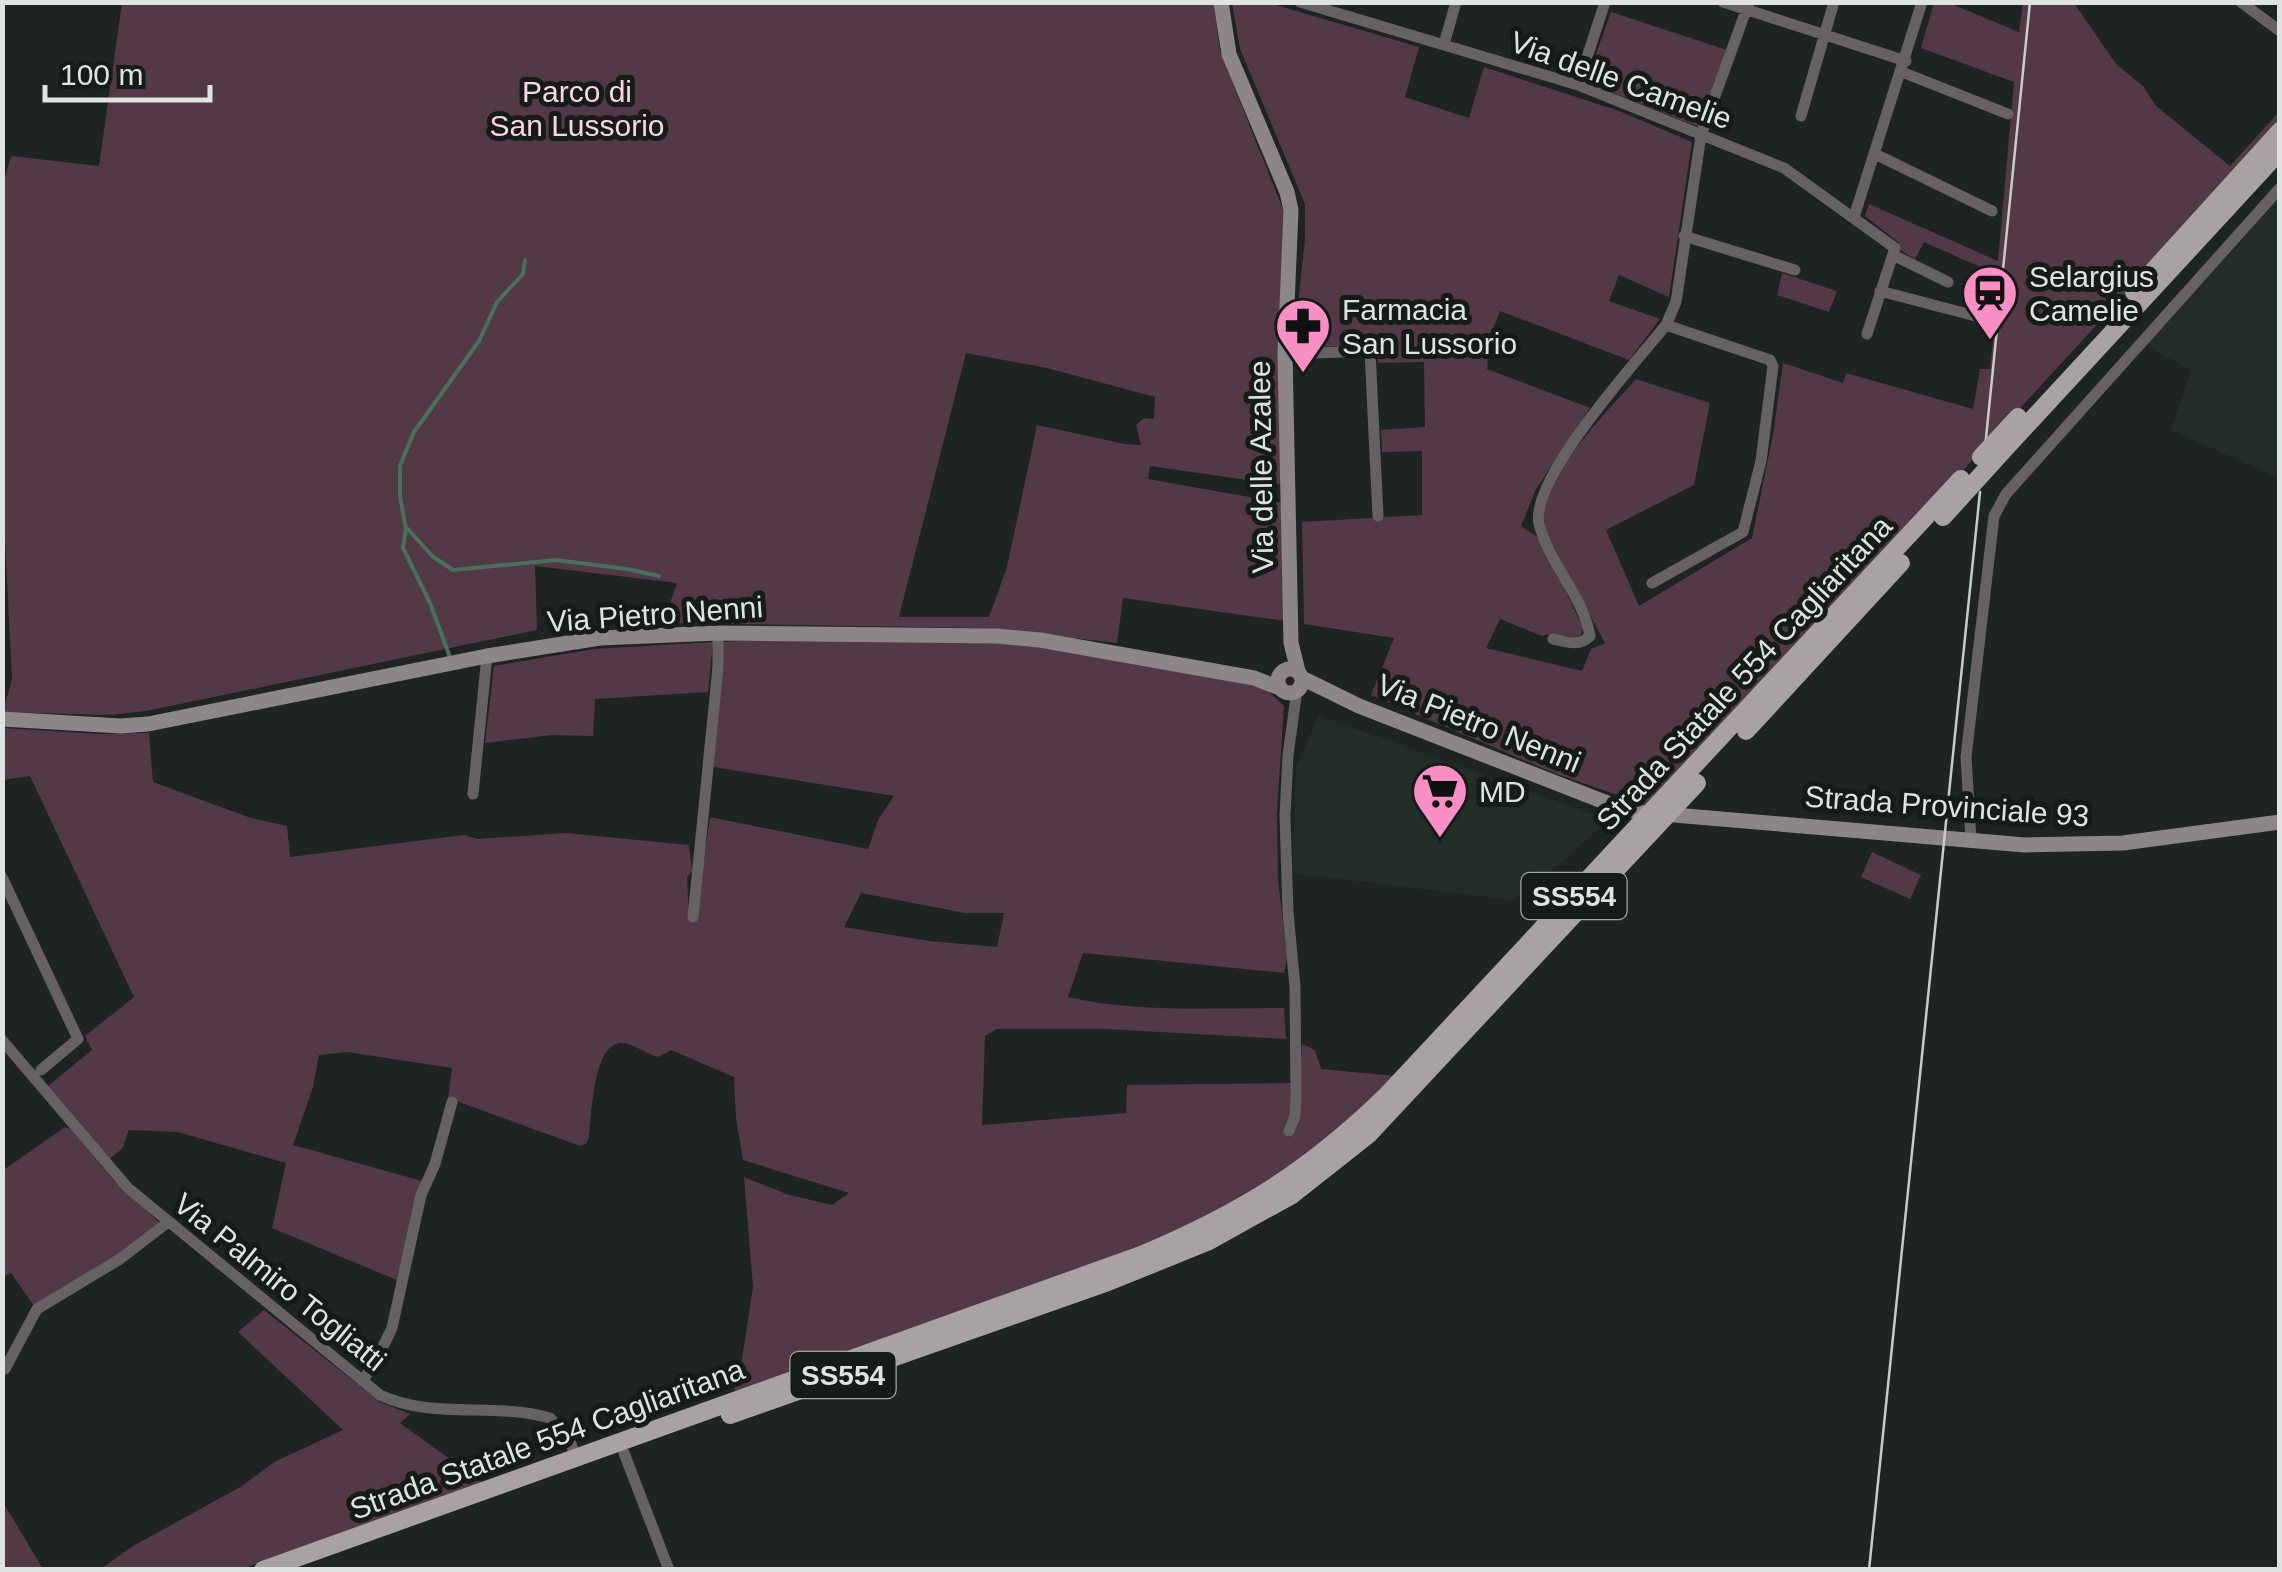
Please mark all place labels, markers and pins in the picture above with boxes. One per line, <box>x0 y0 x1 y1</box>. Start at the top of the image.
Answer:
place label: Selargius Camelie <box>2029 260 2154 327</box>
station icon: Selargius Camelie <box>1960 263 2020 342</box>
place label: Farmacia San Lussorio <box>1342 293 1517 360</box>
pharmacy icon: Farmacia San Lussorio <box>1273 296 1333 375</box>
supermarket icon: MD <box>1410 761 1470 840</box>
place label: MD <box>1479 775 1526 808</box>

